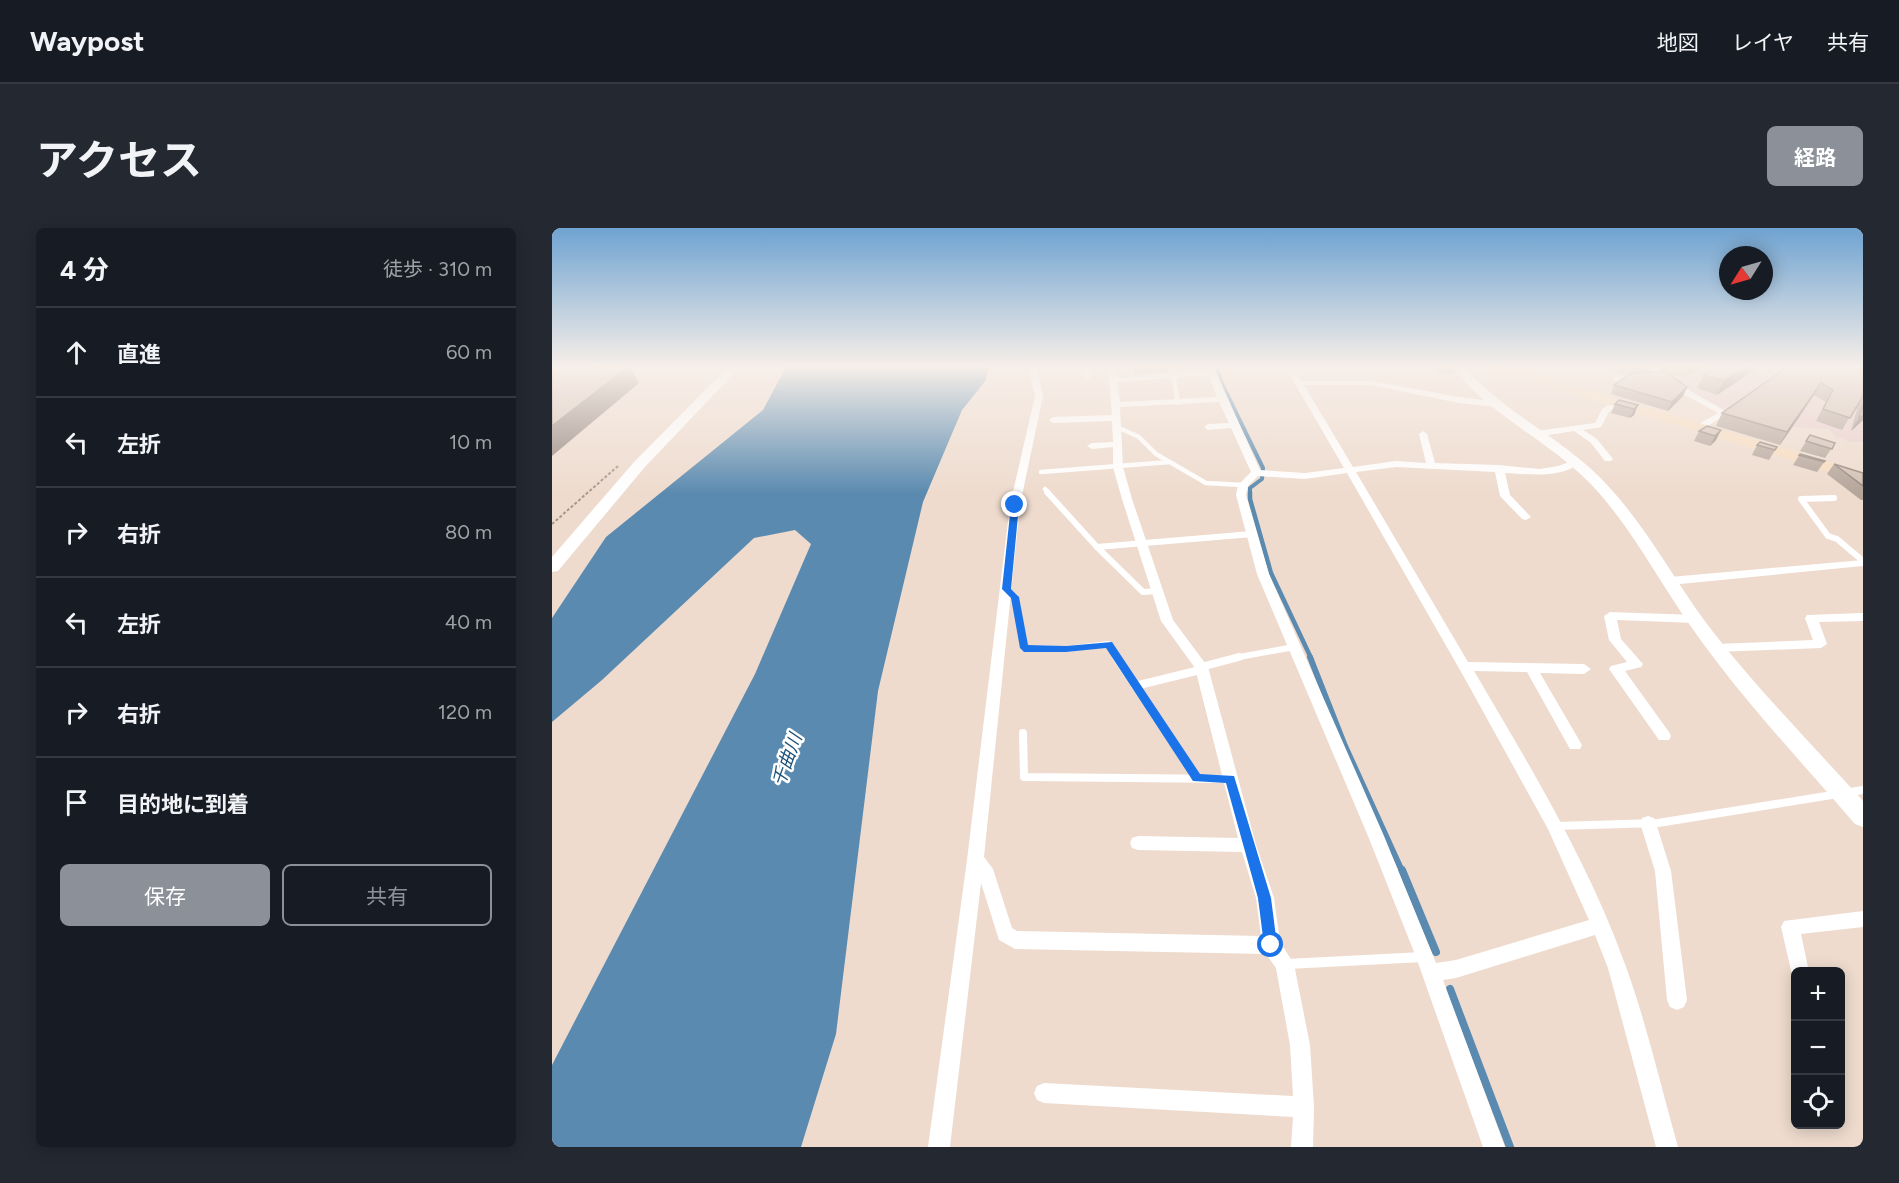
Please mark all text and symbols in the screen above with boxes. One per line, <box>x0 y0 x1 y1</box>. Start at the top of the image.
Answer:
text: Waypost <box>30 24 144 58</box>
text: 地図 <box>1657 30 1699 55</box>
text: レイヤ <box>1732 30 1794 55</box>
text: 共有 <box>1827 30 1869 55</box>
button: 経路 <box>1767 126 1863 186</box>
text: アクセス <box>36 135 202 186</box>
north arrow <box>1719 246 1773 300</box>
text: 4 分 <box>60 254 109 286</box>
text: 徒歩 · 310 m <box>383 257 492 281</box>
icon: ahead <box>60 336 93 369</box>
text: 60 m <box>446 340 492 364</box>
text: 直進 <box>117 341 161 368</box>
icon: left <box>60 426 93 459</box>
text: 10 m <box>449 430 492 454</box>
text: 左折 <box>117 431 161 458</box>
route end <box>1001 491 1027 517</box>
icon: right <box>60 516 93 549</box>
text: 80 m <box>445 520 492 544</box>
text: 右折 <box>117 521 161 548</box>
icon: left <box>60 606 93 639</box>
text: 40 m <box>445 610 492 634</box>
text: 左折 <box>117 611 161 638</box>
icon: right <box>60 696 93 729</box>
text: 120 m <box>438 700 492 724</box>
text: 右折 <box>117 701 161 728</box>
water label: 千曲川 <box>767 729 807 789</box>
icon: arrive <box>60 786 93 819</box>
text: 目的地に到着 <box>117 791 249 818</box>
button: 保存 <box>60 864 270 926</box>
button: 共有 <box>282 864 492 926</box>
route start <box>1257 931 1283 957</box>
map controls <box>1791 967 1845 1129</box>
button: + <box>1791 967 1845 1021</box>
button: − <box>1791 1021 1845 1075</box>
button: locate <box>1791 1075 1845 1129</box>

